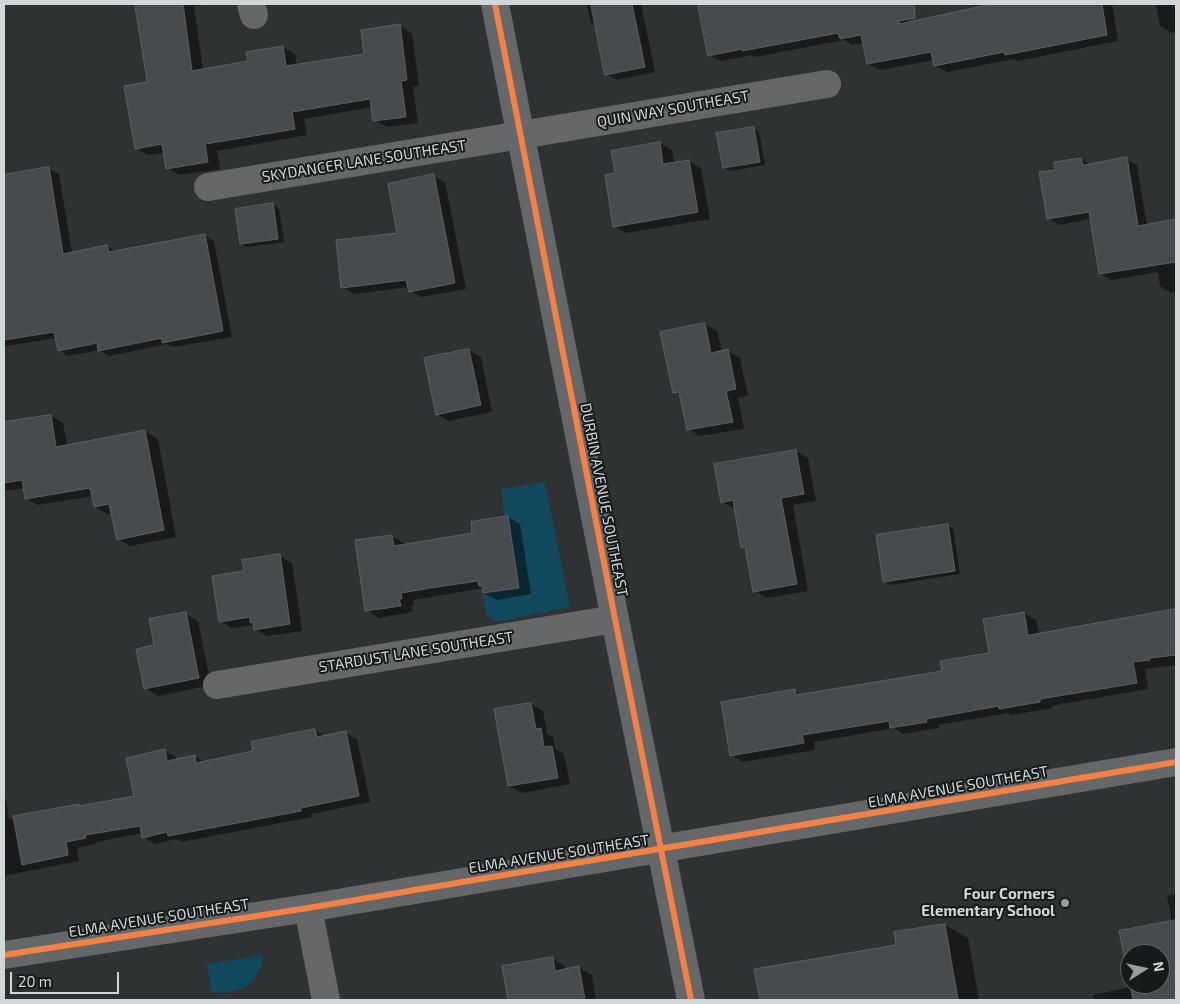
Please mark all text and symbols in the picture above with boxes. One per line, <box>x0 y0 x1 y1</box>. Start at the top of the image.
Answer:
street label: QUIN WAY SOUTHEAST <box>596 87 750 131</box>
street label: SKYDANCER LANE SOUTHEAST <box>261 136 467 186</box>
street label: DURBIN AVENUE SOUTHEAST <box>576 402 632 598</box>
street label: STARDUST LANE SOUTHEAST <box>317 628 515 676</box>
street label: ELMA AVENUE SOUTHEAST <box>867 762 1049 812</box>
street label: ELMA AVENUE SOUTHEAST <box>467 831 651 877</box>
place label: Four Corners Elementary School <box>921 885 1055 920</box>
street label: ELMA AVENUE SOUTHEAST <box>67 895 251 941</box>
marker: Four Corners Elementary School <box>1059 897 1071 909</box>
north arrow <box>1120 944 1170 994</box>
text: N <box>1150 960 1169 973</box>
scale bar <box>12 962 121 994</box>
text: 20 m <box>18 972 52 990</box>

